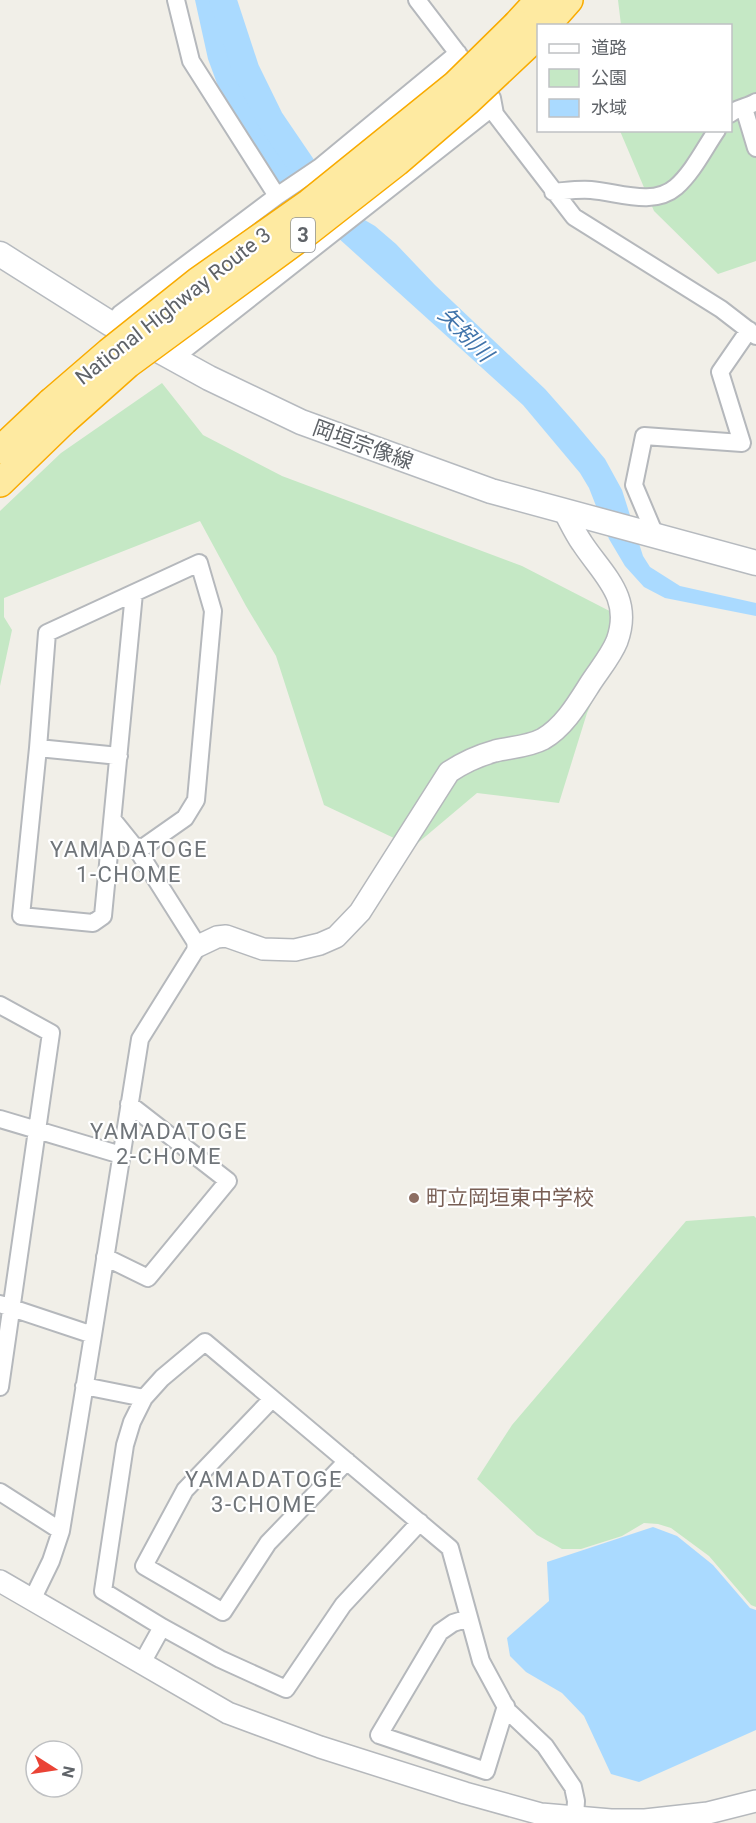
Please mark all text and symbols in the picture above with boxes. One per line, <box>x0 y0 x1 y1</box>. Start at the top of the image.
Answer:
legend <box>537 24 732 132</box>
text: 道路 <box>591 37 627 58</box>
text: 公園 <box>591 67 627 88</box>
text: 水域 <box>591 97 627 118</box>
road number: 3 <box>291 218 315 252</box>
street label: National Highway Route 3 <box>71 222 275 390</box>
water label: 矢矧川 <box>433 302 499 368</box>
street label: 岡垣宗像線 <box>310 416 416 474</box>
district label: YAMADATOGE 1-CHOME <box>50 837 208 887</box>
district label: YAMADATOGE 2-CHOME <box>90 1119 248 1169</box>
place label: 町立岡垣東中学校 <box>426 1186 594 1210</box>
marker: 町立岡垣東中学校 <box>407 1191 421 1205</box>
district label: YAMADATOGE 3-CHOME <box>185 1467 343 1517</box>
north arrow <box>24 1739 84 1799</box>
text: N <box>58 1765 79 1780</box>

